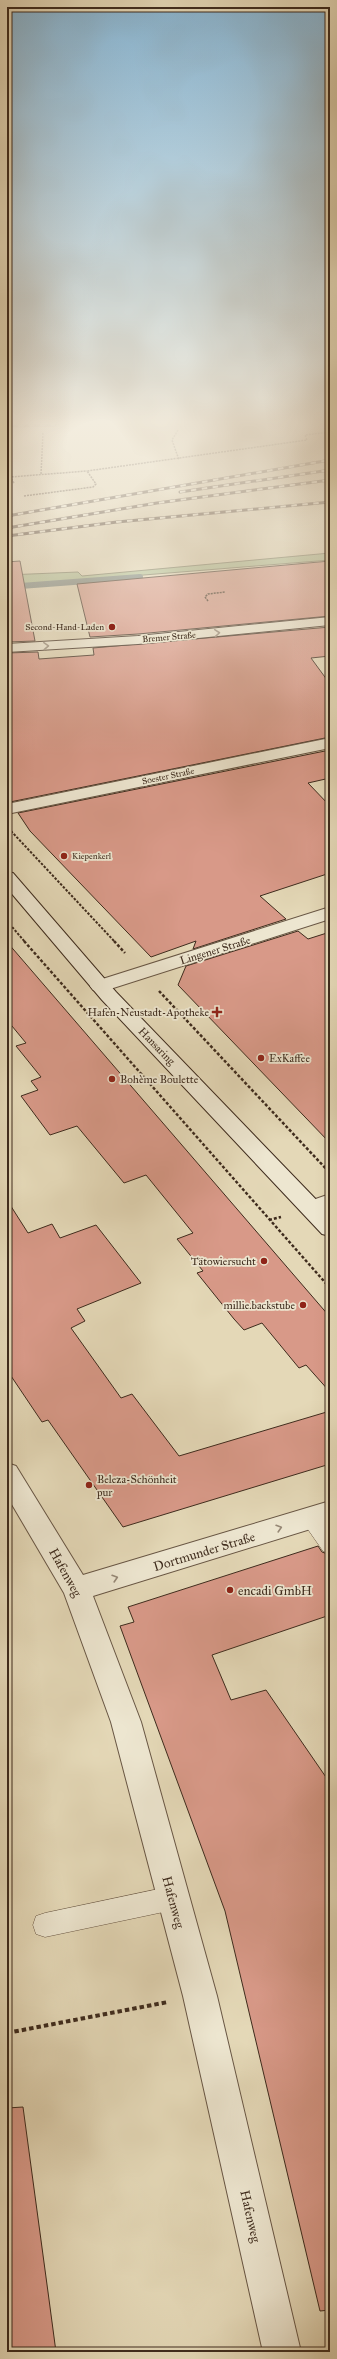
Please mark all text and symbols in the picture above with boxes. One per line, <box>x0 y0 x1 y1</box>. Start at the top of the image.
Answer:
place label: Second-Hand-Laden <box>25 621 104 632</box>
marker: Second-Hand-Laden <box>107 622 117 632</box>
street label: Bremer Straße <box>142 629 196 644</box>
one-way arrow <box>214 629 220 638</box>
one-way arrow <box>43 642 49 651</box>
street label: Soester Straße <box>141 765 195 786</box>
place label: Kiepenkerl <box>72 850 112 861</box>
marker: Kiepenkerl <box>59 851 69 861</box>
street label: Lingener Straße <box>178 933 252 967</box>
place label: Hafen-Neustadt-Apotheke <box>87 1006 209 1019</box>
marker: Hafen-Neustadt-Apotheke <box>212 1007 222 1017</box>
street label: Hansaring <box>136 1025 178 1068</box>
place label: ExKaffee <box>269 1052 310 1065</box>
marker: ExKaffee <box>256 1053 266 1063</box>
place label: Bohème Boulette <box>120 1073 199 1086</box>
marker: Bohème Boulette <box>107 1074 117 1084</box>
place label: Tätowiersucht <box>191 1255 256 1268</box>
marker: Tätowiersucht <box>259 1256 269 1266</box>
place label: millie.backstube <box>224 1299 295 1312</box>
marker: millie.backstube <box>298 1300 308 1310</box>
place label: Beleza-Schönheit pur <box>96 1473 177 1499</box>
marker: Beleza-Schönheit pur <box>84 1480 94 1490</box>
one-way arrow <box>275 1524 282 1533</box>
street label: Dortmunder Straße <box>152 1529 258 1575</box>
street label: Hafenweg <box>45 1545 85 1600</box>
one-way arrow <box>111 1574 118 1583</box>
place label: encadi GmbH <box>238 1583 312 1599</box>
marker: encadi GmbH <box>225 1585 235 1595</box>
street label: Hafenweg <box>158 1874 188 1931</box>
street label: Hafenweg <box>236 2189 264 2245</box>

